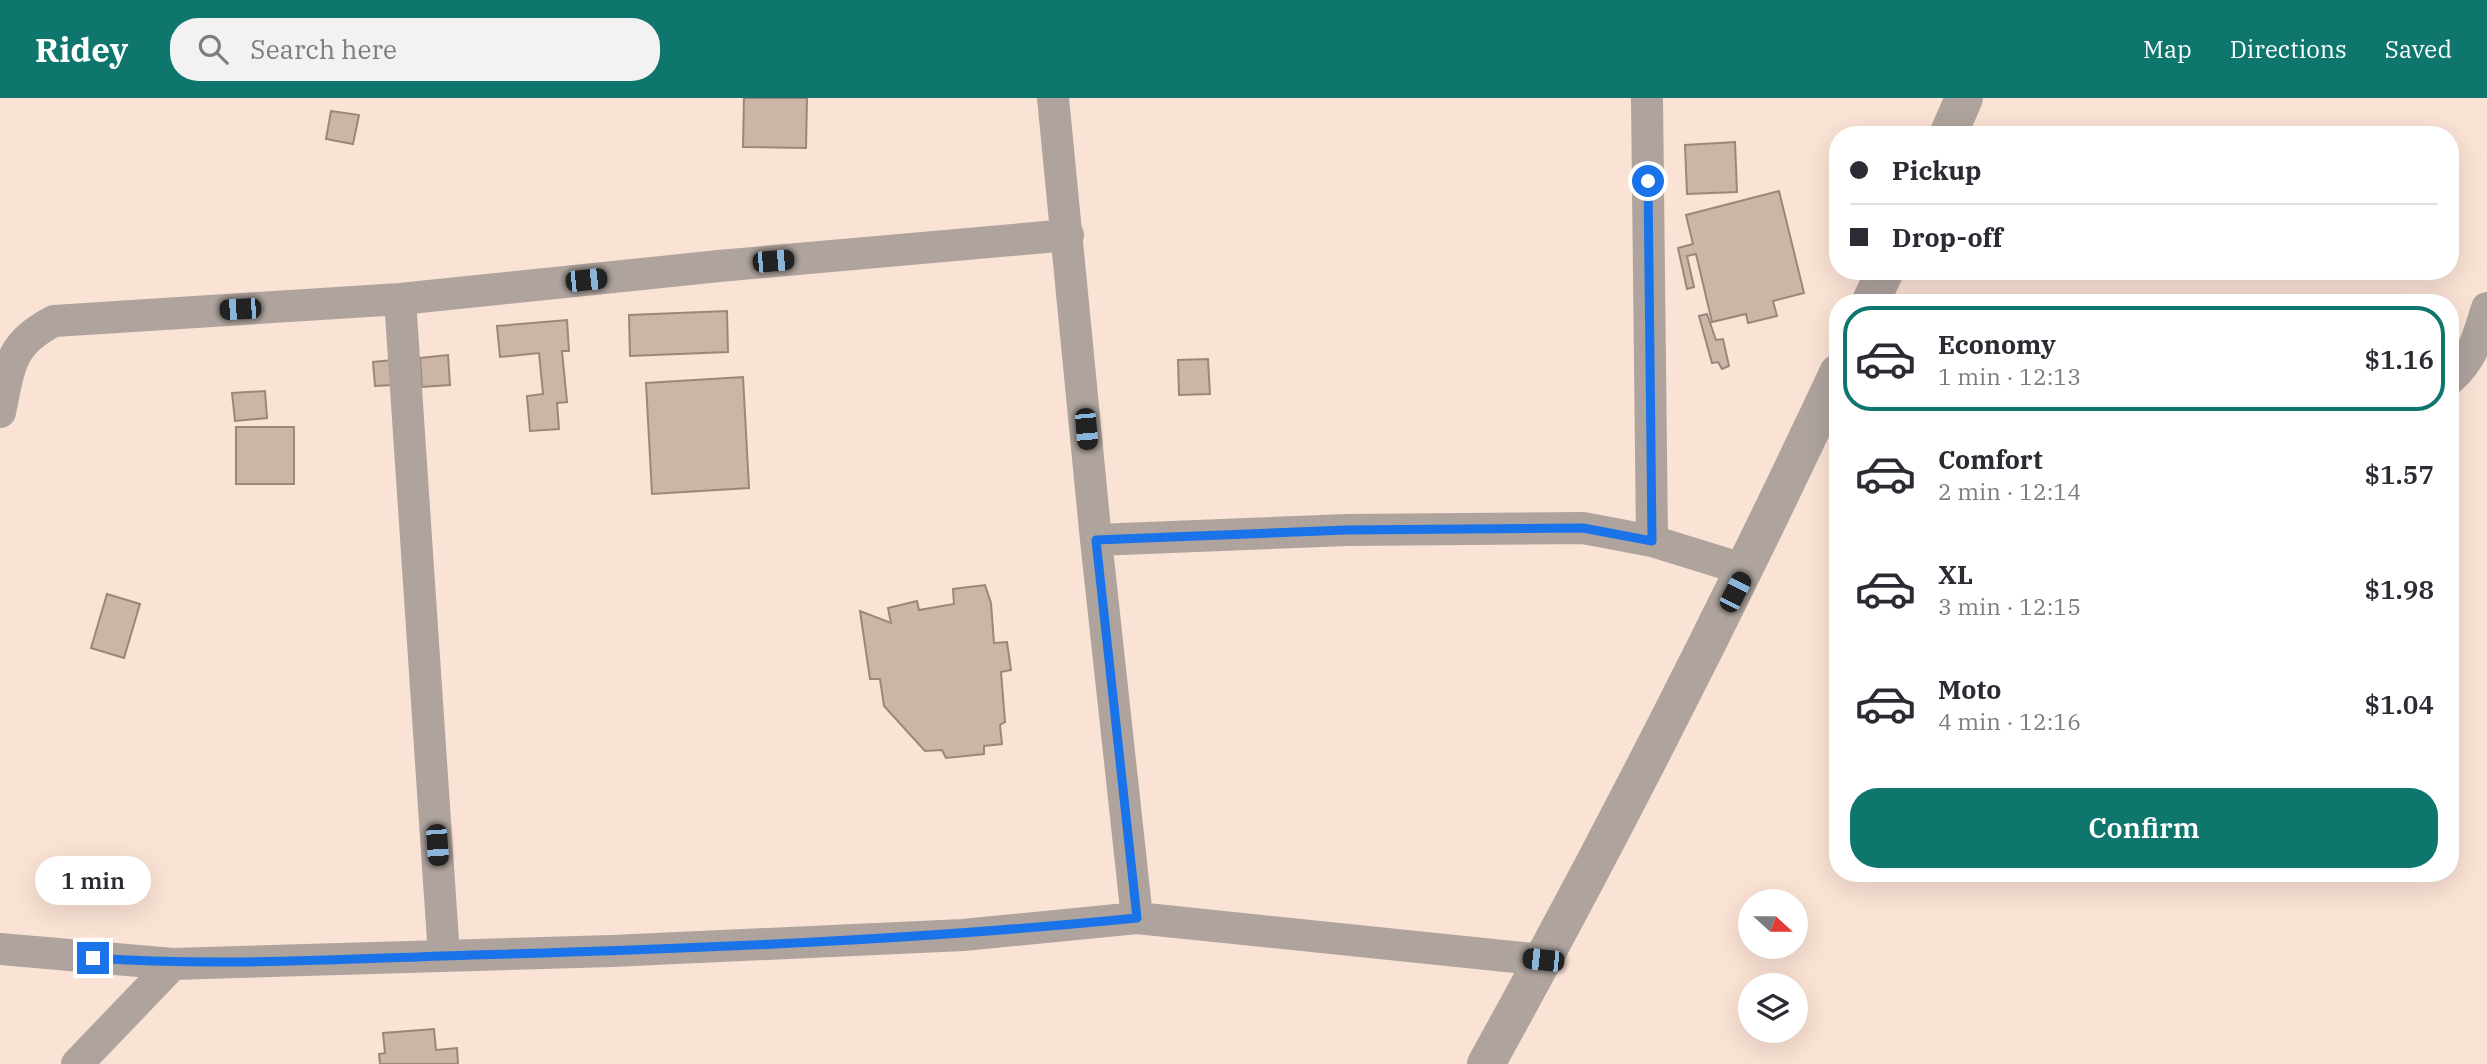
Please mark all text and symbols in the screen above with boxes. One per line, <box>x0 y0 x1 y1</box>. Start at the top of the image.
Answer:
search box <box>170 18 660 81</box>
text: Ridey <box>35 28 128 71</box>
icon: search <box>194 30 232 68</box>
text: Search here <box>250 32 397 66</box>
text: Map <box>2143 33 2192 65</box>
text: Directions <box>2230 33 2347 65</box>
text: Saved <box>2385 33 2452 65</box>
text: Pickup <box>1892 153 1982 187</box>
route start <box>1632 165 1664 197</box>
text: Drop-off <box>1892 220 2003 254</box>
car <box>752 249 795 273</box>
car <box>565 267 608 293</box>
car <box>219 297 262 321</box>
icon: car <box>1854 327 1917 390</box>
text: Economy <box>1938 327 2056 361</box>
text: $1.16 <box>2365 342 2434 376</box>
text: 1 min · 12:13 <box>1938 361 2081 391</box>
car <box>1074 407 1099 451</box>
icon: car <box>1854 442 1917 505</box>
text: Comfort <box>1938 442 2043 476</box>
text: $1.57 <box>2365 457 2434 491</box>
text: 2 min · 12:14 <box>1938 476 2081 506</box>
icon: car <box>1854 557 1917 620</box>
text: XL <box>1938 557 1973 591</box>
car <box>1717 569 1754 615</box>
text: $1.98 <box>2365 572 2434 606</box>
text: 3 min · 12:15 <box>1938 591 2081 621</box>
icon: car <box>1854 672 1917 735</box>
text: Moto <box>1938 672 2001 706</box>
text: $1.04 <box>2365 687 2434 721</box>
text: 4 min · 12:16 <box>1938 706 2081 736</box>
button: Confirm <box>1850 788 2438 868</box>
car <box>426 823 449 867</box>
callout: 1 min <box>35 856 151 906</box>
text: 1 min <box>61 865 125 895</box>
north arrow <box>1738 889 1808 959</box>
map controls <box>1738 889 1808 1043</box>
route end <box>77 942 109 974</box>
car <box>1522 947 1565 973</box>
button: layers <box>1738 973 1808 1043</box>

